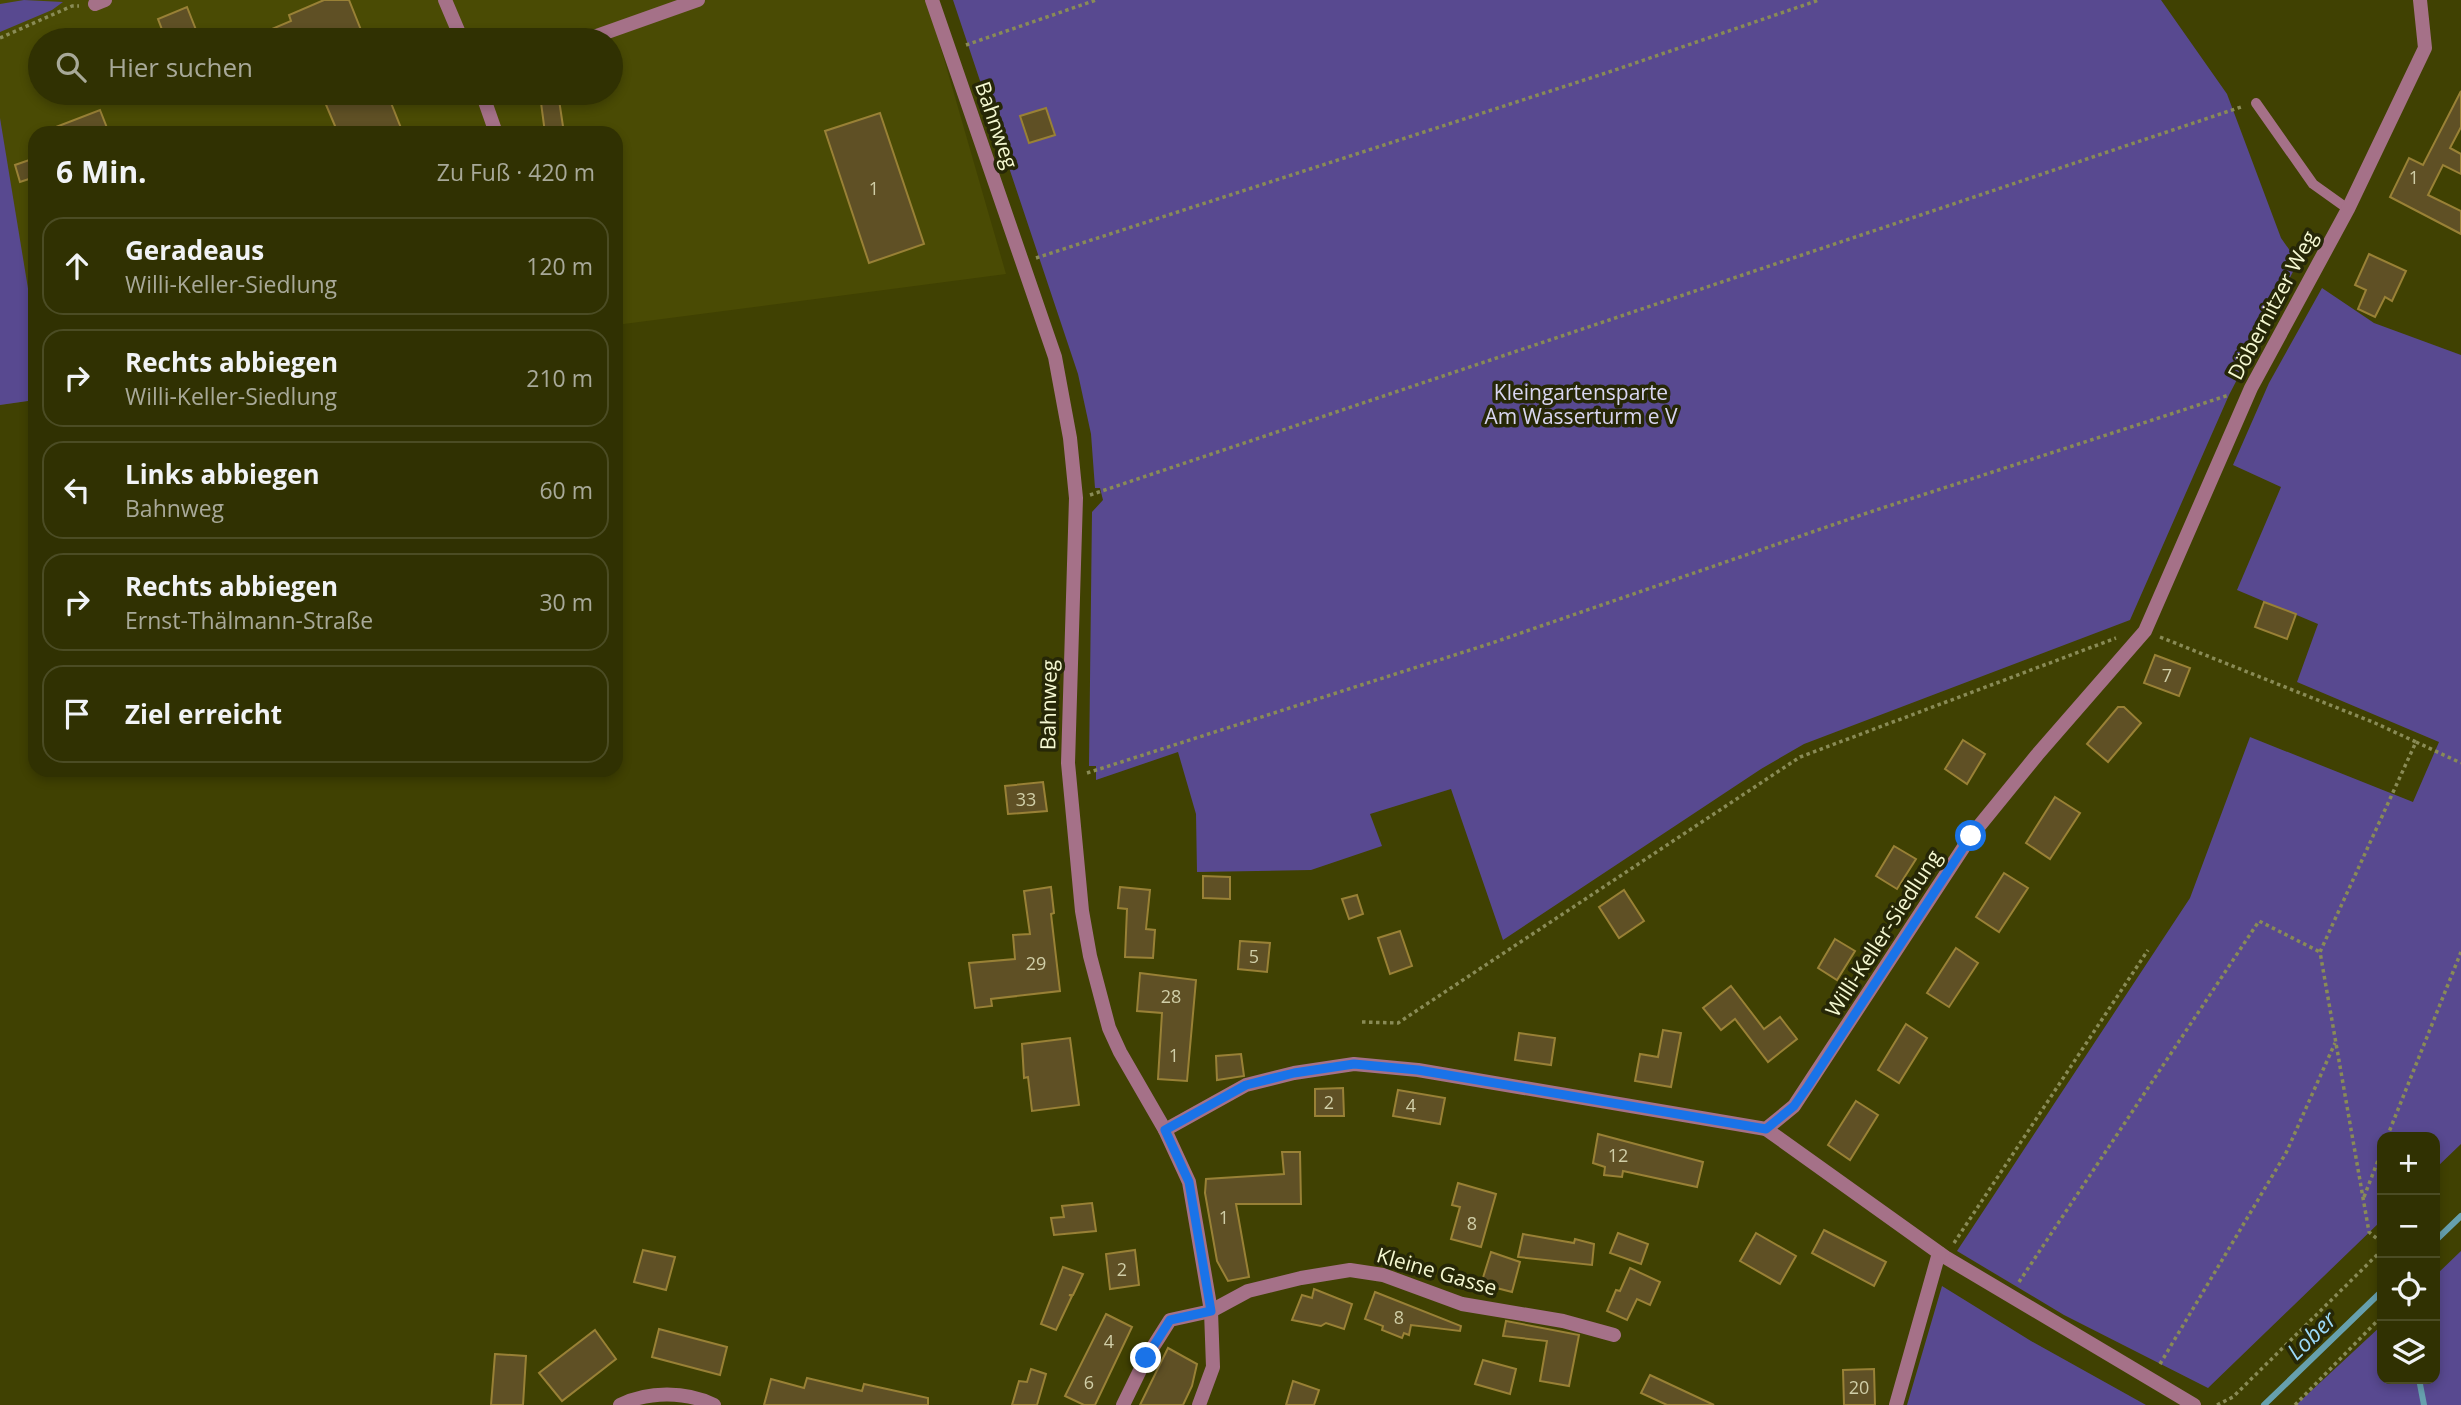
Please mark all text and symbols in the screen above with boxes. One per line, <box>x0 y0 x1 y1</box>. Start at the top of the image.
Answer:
search box <box>28 28 623 105</box>
icon: search <box>52 48 90 86</box>
text: Hier suchen <box>108 49 253 85</box>
street label: Bahnweg <box>969 78 1025 172</box>
text: 6 Min. <box>56 151 147 192</box>
text: Zu Fuß · 420 m <box>437 156 595 188</box>
house number: 1 <box>2409 165 2419 189</box>
house number: 1 <box>869 176 879 200</box>
street label: Döbernitzer Weg <box>2221 226 2323 384</box>
text: Geradeaus <box>125 232 264 268</box>
icon: ahead <box>58 247 96 285</box>
text: 120 m <box>526 250 593 282</box>
text: Willi-Keller-Siedlung <box>125 268 337 300</box>
text: Rechts abbiegen <box>125 344 338 380</box>
icon: right <box>58 359 96 397</box>
text: 210 m <box>526 362 593 394</box>
park label: Kleingartensparte Am Wasserturm e V <box>1484 378 1678 430</box>
text: Willi-Keller-Siedlung <box>125 380 337 412</box>
text: Links abbiegen <box>125 456 320 492</box>
icon: left <box>58 471 96 509</box>
text: 60 m <box>539 474 593 506</box>
text: Bahnweg <box>125 492 224 524</box>
text: Rechts abbiegen <box>125 568 338 604</box>
icon: right <box>58 583 96 621</box>
text: 30 m <box>539 586 593 618</box>
text: Ernst-Thälmann-Straße <box>125 604 373 636</box>
street label: Bahnweg <box>1033 660 1063 750</box>
house number: 7 <box>2162 663 2172 687</box>
icon: arrive <box>58 695 96 733</box>
text: Ziel erreicht <box>125 696 282 732</box>
house number: 33 <box>1016 787 1036 811</box>
route start <box>1955 820 1986 851</box>
street label: Willi-Keller-Siedlung <box>1819 844 1947 1022</box>
house number: 5 <box>1249 944 1259 968</box>
house number: 29 <box>1026 951 1046 975</box>
house number: 28 <box>1161 984 1181 1008</box>
house number: 1 <box>1169 1043 1179 1067</box>
house number: 2 <box>1324 1090 1334 1114</box>
house number: 4 <box>1406 1093 1416 1117</box>
map controls <box>2377 1132 2440 1384</box>
button: + <box>2377 1132 2440 1195</box>
house number: 12 <box>1608 1143 1628 1167</box>
button: − <box>2377 1195 2440 1258</box>
house number: 1 <box>1219 1205 1229 1229</box>
house number: 8 <box>1467 1211 1477 1235</box>
street label: Kleine Gasse <box>1373 1240 1501 1302</box>
house number: 2 <box>1117 1257 1127 1281</box>
button: locate <box>2377 1258 2440 1321</box>
water label: Lober <box>2279 1303 2344 1367</box>
house number: 8 <box>1394 1305 1404 1329</box>
button: layers <box>2377 1321 2440 1384</box>
house number: 4 <box>1104 1329 1114 1353</box>
route end <box>1130 1342 1161 1373</box>
house number: 6 <box>1084 1370 1094 1394</box>
house number: 20 <box>1849 1375 1869 1399</box>

